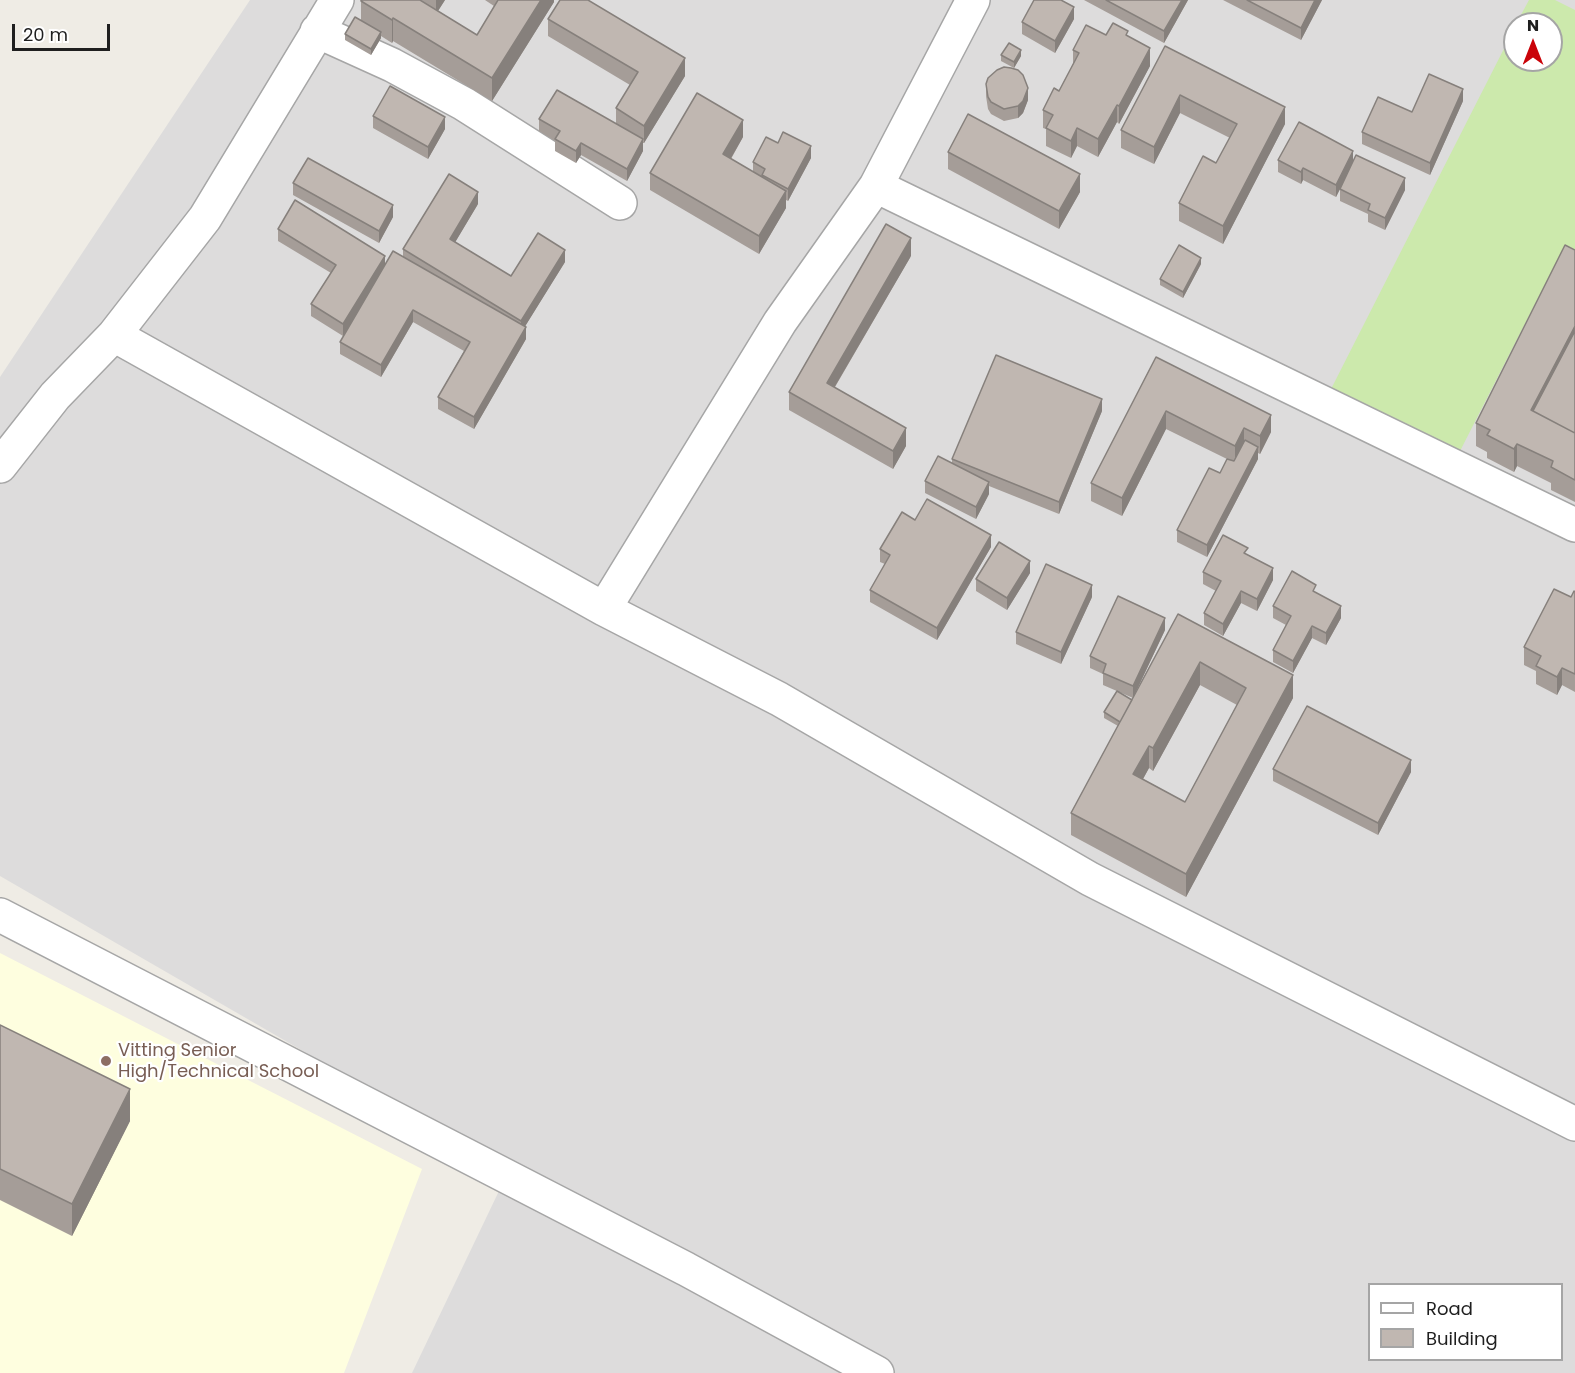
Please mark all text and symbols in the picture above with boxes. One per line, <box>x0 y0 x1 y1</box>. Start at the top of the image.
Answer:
scale bar <box>15 12 112 50</box>
north arrow <box>1503 12 1563 72</box>
text: N <box>1527 14 1539 37</box>
text: 20 m <box>23 22 68 47</box>
place label: Vitting Senior High/Technical School <box>118 1040 319 1082</box>
marker: Vitting Senior High/Technical School <box>99 1054 113 1068</box>
legend <box>1368 1283 1563 1361</box>
text: Road <box>1426 1296 1473 1321</box>
text: Building <box>1426 1326 1498 1351</box>

